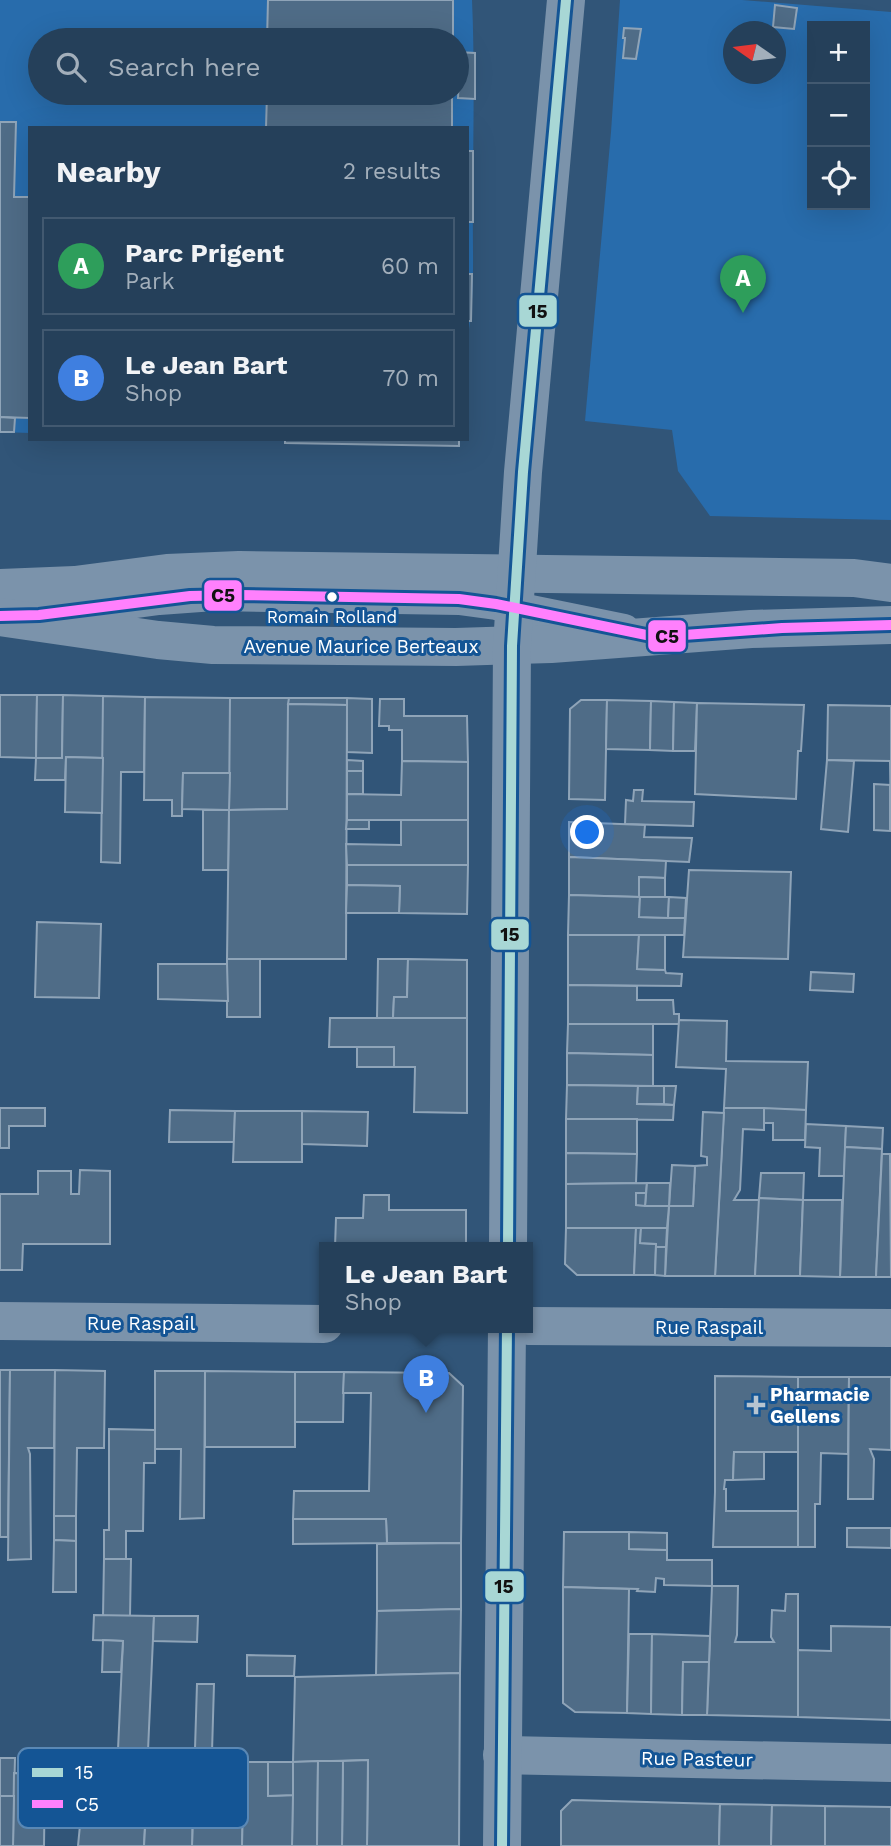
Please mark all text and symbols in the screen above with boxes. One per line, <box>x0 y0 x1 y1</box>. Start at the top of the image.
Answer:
north arrow <box>723 21 786 84</box>
map controls <box>807 21 870 210</box>
button: + <box>807 21 870 84</box>
search box <box>28 28 469 105</box>
icon: search <box>52 48 90 86</box>
text: Search here <box>108 52 260 82</box>
button: − <box>807 84 870 147</box>
button: locate <box>807 147 870 210</box>
text: Nearby <box>56 154 161 189</box>
text: 2 results <box>343 158 441 185</box>
text: Parc Prigent <box>125 238 284 268</box>
text: A <box>73 253 89 280</box>
text: 60 m <box>381 253 439 280</box>
pin: A <box>720 255 766 313</box>
text: Park <box>125 268 174 295</box>
line badge: 15 <box>518 294 558 328</box>
text: 15 <box>528 300 548 323</box>
text: Le Jean Bart <box>125 350 287 380</box>
text: B <box>73 365 89 392</box>
text: 70 m <box>382 365 439 392</box>
text: Shop <box>125 380 182 407</box>
line badge: C5 <box>203 579 243 612</box>
text: C5 <box>211 584 235 607</box>
marker: Romain Rolland <box>325 590 339 604</box>
place label: Romain Rolland <box>267 607 397 627</box>
line badge: C5 <box>647 619 687 653</box>
text: C5 <box>655 625 679 648</box>
street label: Avenue Maurice Berteaux <box>243 635 479 658</box>
your location <box>570 815 604 849</box>
line badge: 15 <box>490 918 530 951</box>
text: 15 <box>500 923 520 946</box>
popup <box>319 1242 533 1333</box>
text: Le Jean Bart <box>345 1259 507 1289</box>
text: Shop <box>345 1289 402 1316</box>
street label: Rue Raspail <box>87 1312 195 1335</box>
street label: Rue Raspail <box>655 1316 763 1339</box>
pin: B <box>403 1355 449 1413</box>
place label: Pharmacie Gellens <box>770 1383 870 1428</box>
marker: Pharmacie Gellens <box>748 1397 764 1413</box>
line badge: 15 <box>484 1570 525 1603</box>
text: 15 <box>494 1575 514 1598</box>
street label: Rue Pasteur <box>641 1747 754 1771</box>
legend <box>18 1748 248 1828</box>
text: 15 <box>75 1761 93 1784</box>
text: C5 <box>75 1793 99 1816</box>

